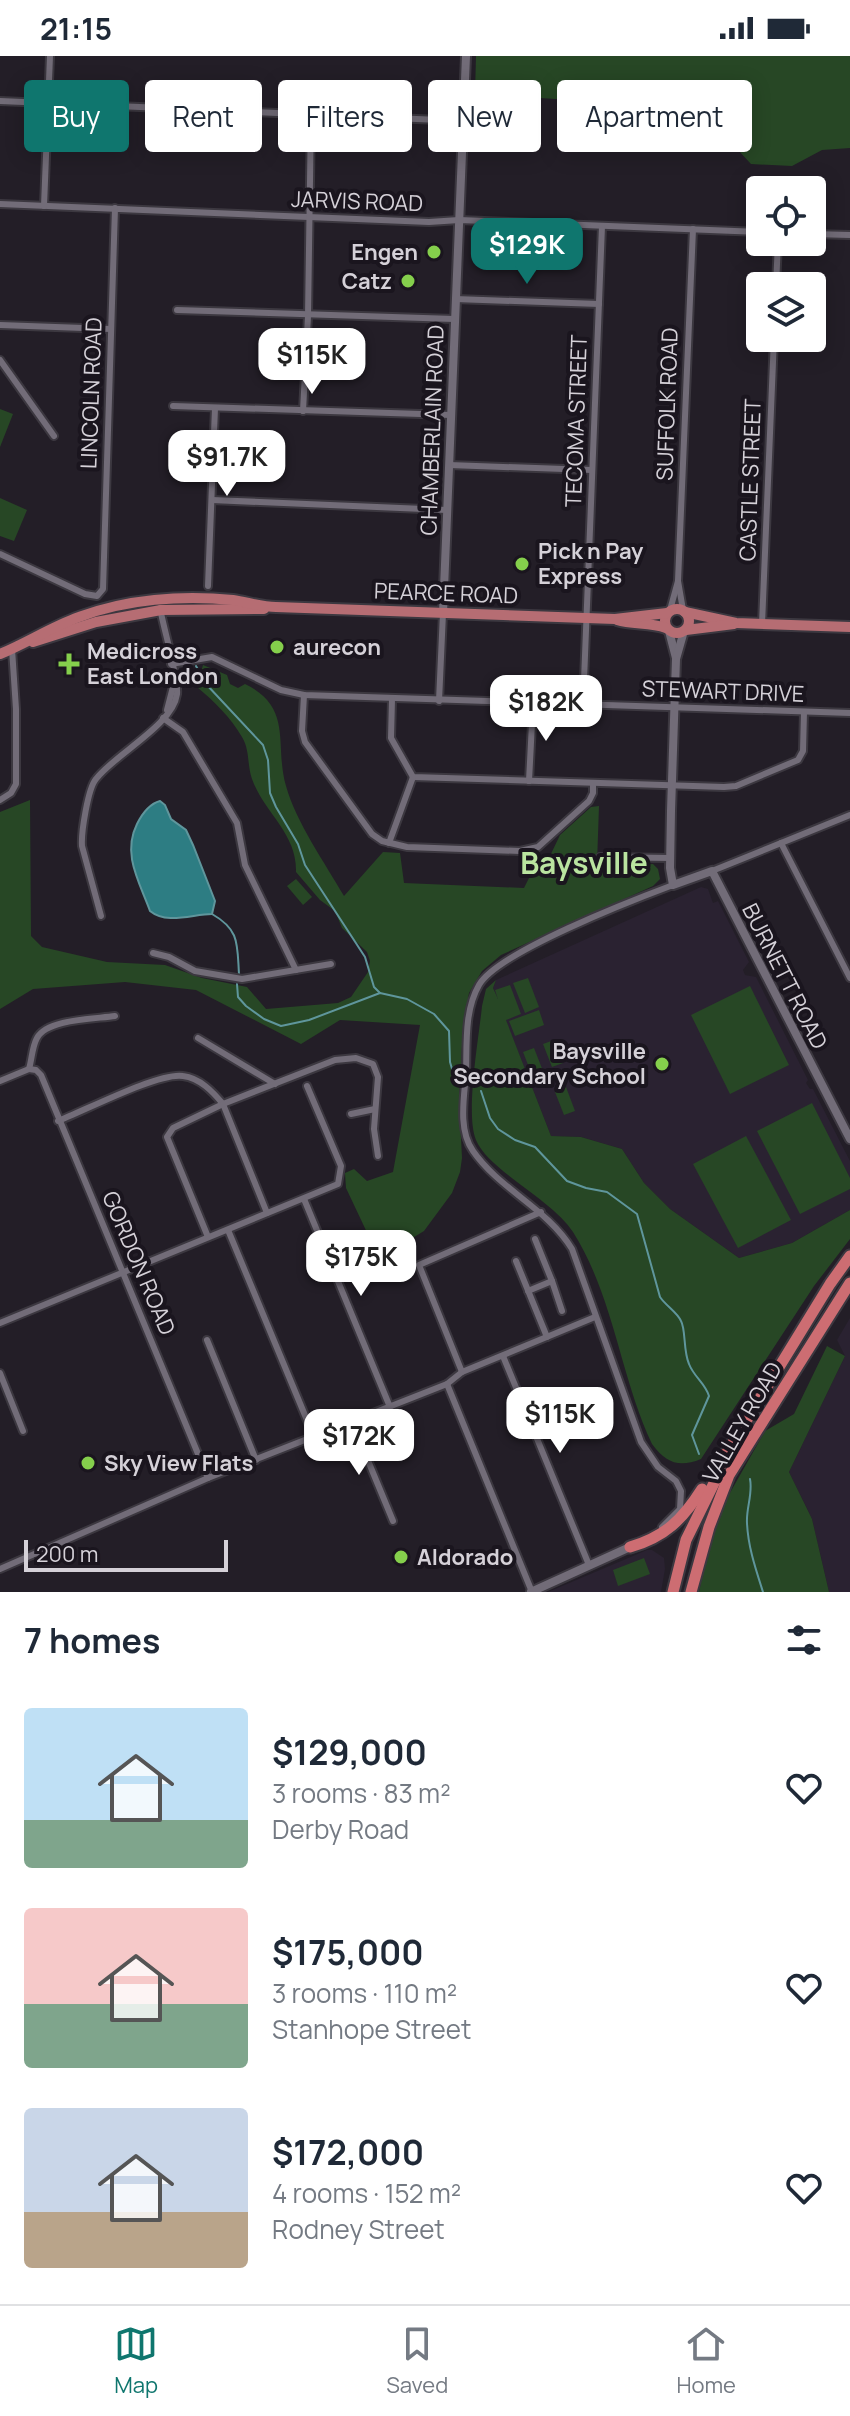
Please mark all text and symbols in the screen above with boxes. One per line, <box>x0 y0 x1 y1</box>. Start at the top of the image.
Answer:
text: 21:15 <box>40 8 112 49</box>
chip: Buy <box>24 80 129 152</box>
chip: Rent <box>145 80 262 152</box>
chip: Filters <box>278 80 412 152</box>
chip: New <box>428 80 541 152</box>
chip: Apartment <box>557 80 752 152</box>
map controls <box>746 176 826 352</box>
button: locate <box>746 176 826 256</box>
street label: JARVIS ROAD <box>291 184 423 218</box>
pin: $129K <box>471 218 583 286</box>
text: $129K <box>489 226 565 262</box>
place label: Engen <box>351 237 418 267</box>
marker: Engen <box>425 243 443 261</box>
place label: Catz <box>342 266 392 296</box>
marker: Catz <box>399 272 417 290</box>
button: layers <box>746 272 826 352</box>
street label: LINCOLN ROAD <box>73 317 109 469</box>
street label: CHAMBERLAIN ROAD <box>413 324 451 536</box>
street label: SUFFOLK ROAD <box>649 327 685 481</box>
pin: $115K <box>256 328 368 396</box>
street label: TECOMA STREET <box>558 334 594 508</box>
text: $115K <box>276 336 348 372</box>
street label: CASTLE STREET <box>732 398 768 562</box>
pin: $91.7K <box>162 430 292 498</box>
text: $91.7K <box>186 438 268 474</box>
place label: Pick n Pay Express <box>538 536 644 591</box>
marker: Pick n Pay Express <box>513 555 531 573</box>
street label: PEARCE ROAD <box>373 575 519 611</box>
place label: aurecon <box>293 632 381 662</box>
place label: Medicross East London <box>87 636 218 691</box>
marker: aurecon <box>268 638 286 656</box>
marker: Medicross East London <box>58 653 80 675</box>
street label: STEWART DRIVE <box>641 673 805 709</box>
pin: $182K <box>490 675 602 743</box>
text: $182K <box>508 683 584 719</box>
district label: Baysville <box>520 842 648 883</box>
street label: BURNETT ROAD <box>735 898 835 1054</box>
place label: Baysville Secondary School <box>453 1036 646 1091</box>
marker: Baysville Secondary School <box>653 1055 671 1073</box>
street label: GORDON ROAD <box>95 1186 183 1340</box>
pin: $175K <box>305 1230 417 1298</box>
text: $175K <box>324 1238 398 1274</box>
street label: VALLEY ROAD <box>695 1356 789 1488</box>
pin: $115K <box>504 1387 616 1455</box>
text: $115K <box>524 1395 596 1431</box>
pin: $172K <box>303 1409 415 1477</box>
text: $172K <box>322 1417 396 1453</box>
place label: Sky View Flats <box>104 1448 254 1478</box>
marker: Sky View Flats <box>79 1454 97 1472</box>
scale bar <box>24 1536 228 1572</box>
text: 200 m <box>36 1539 98 1569</box>
place label: Aldorado <box>417 1542 513 1572</box>
marker: Aldorado <box>392 1548 410 1566</box>
text: 7 homes <box>24 1617 160 1663</box>
icon: filters <box>782 1618 826 1662</box>
text: $129,000 <box>272 1729 427 1775</box>
icon: home <box>88 1740 184 1836</box>
icon: heart <box>782 1766 826 1810</box>
text: 3 rooms · 83 m² <box>272 1775 451 1811</box>
text: Derby Road <box>272 1811 409 1847</box>
text: $175,000 <box>272 1929 424 1975</box>
icon: home <box>88 1940 184 2036</box>
icon: heart <box>782 1966 826 2010</box>
text: 3 rooms · 110 m² <box>272 1975 457 2011</box>
text: Stanhope Street <box>272 2011 471 2047</box>
text: $172,000 <box>272 2129 424 2175</box>
icon: home <box>88 2140 184 2236</box>
icon: heart <box>782 2166 826 2210</box>
text: 4 rooms · 152 m² <box>272 2175 461 2211</box>
text: Rodney Street <box>272 2211 445 2247</box>
tab: Map <box>114 2322 158 2400</box>
tab: Saved <box>386 2322 448 2400</box>
tab: Home <box>676 2322 736 2400</box>

